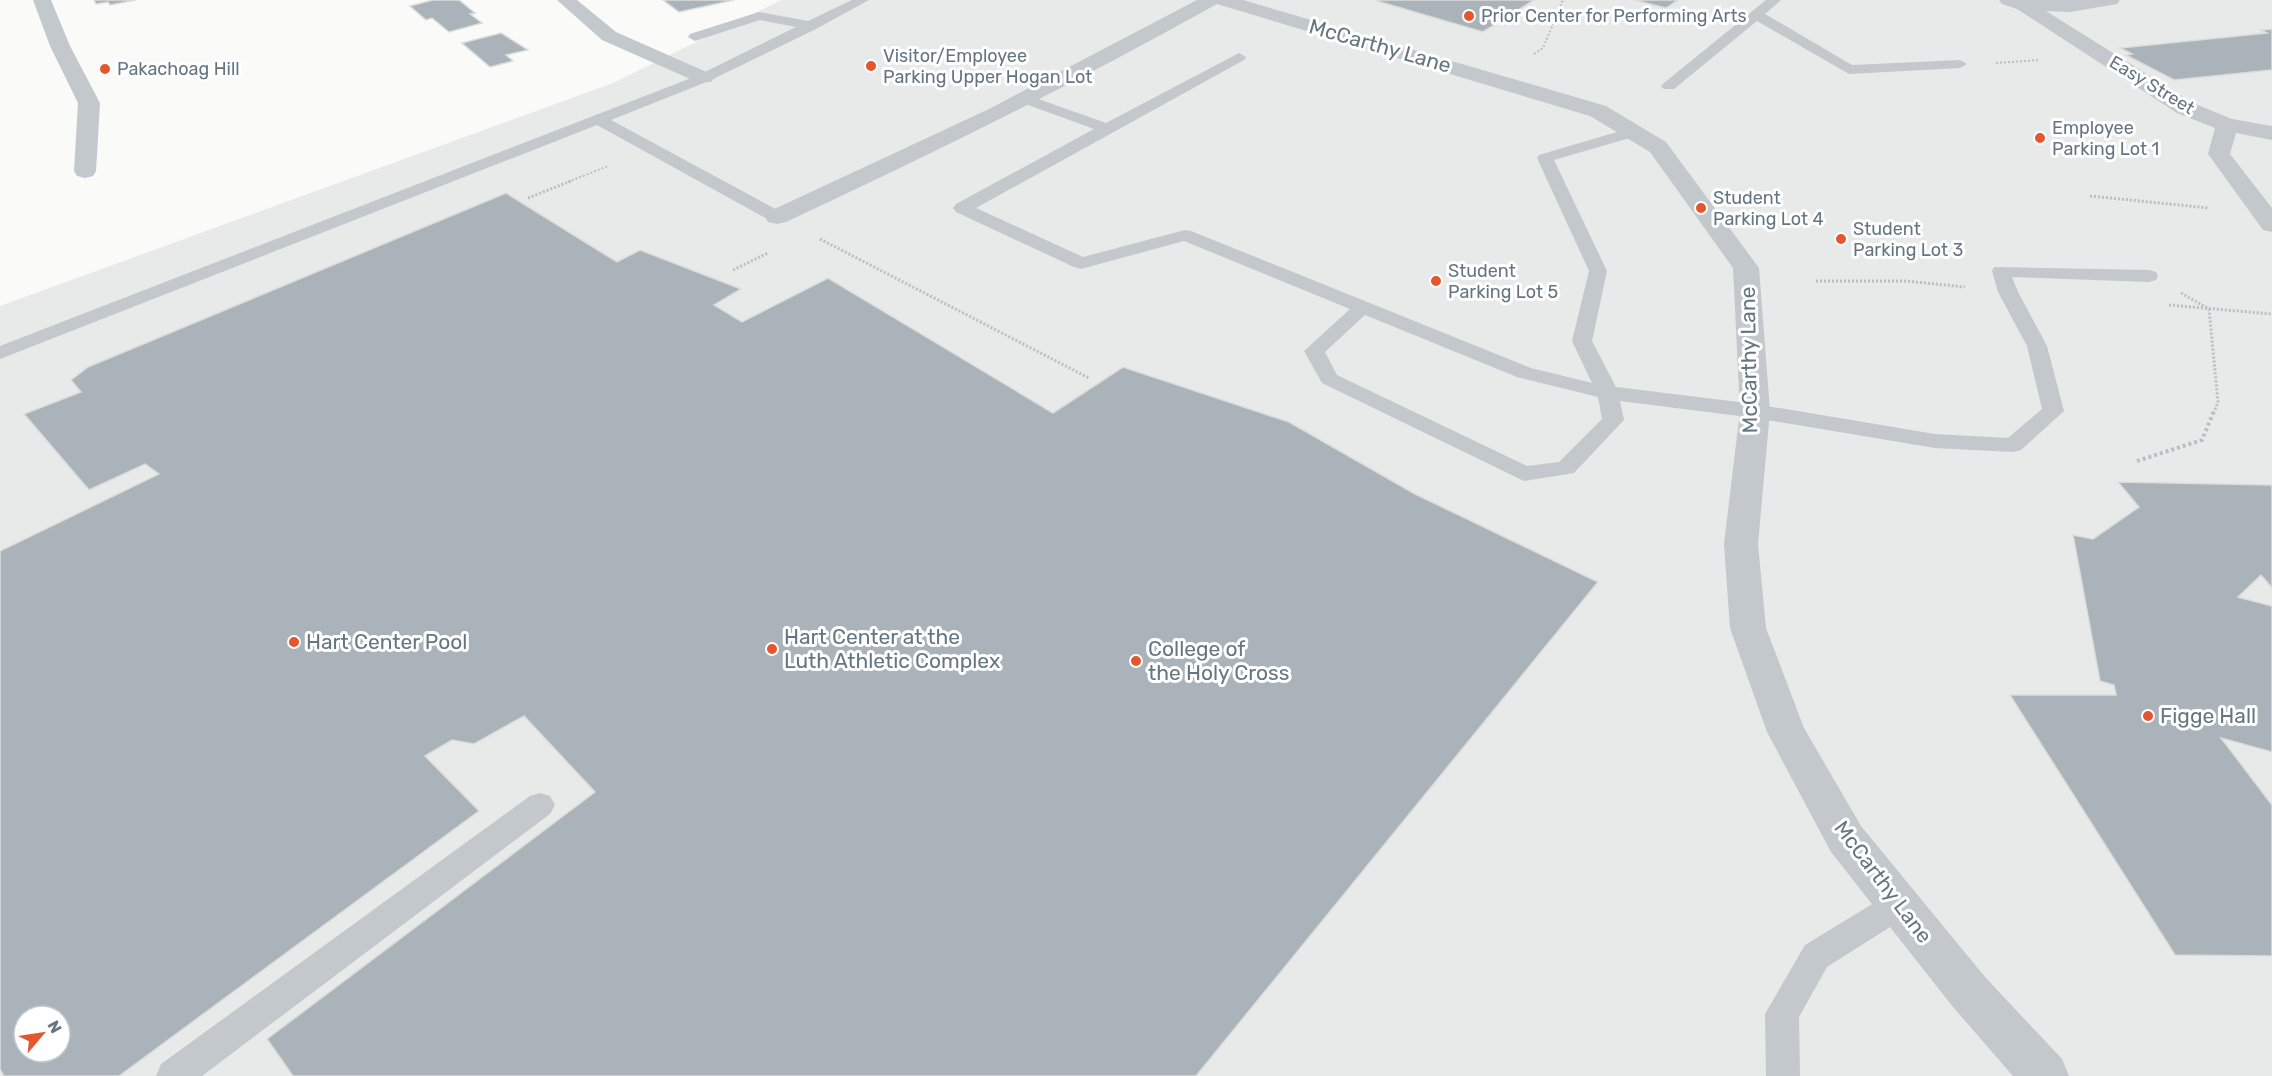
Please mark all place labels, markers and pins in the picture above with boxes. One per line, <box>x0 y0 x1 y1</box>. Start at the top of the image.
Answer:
place label: Prior Center for Performing Arts <box>1481 5 1747 27</box>
marker: Prior Center for Performing Arts <box>1462 9 1476 23</box>
place label: Visitor/Employee Parking Upper Hogan Lot <box>883 45 1092 88</box>
place label: Pakachoag Hill <box>117 58 240 80</box>
marker: Visitor/Employee Parking Upper Hogan Lot <box>864 59 878 73</box>
marker: Pakachoag Hill <box>98 62 112 76</box>
place label: Employee Parking Lot 1 <box>2052 117 2159 160</box>
marker: Employee Parking Lot 1 <box>2033 131 2047 145</box>
place label: Student Parking Lot 4 <box>1713 187 1824 230</box>
marker: Student Parking Lot 4 <box>1694 201 1708 215</box>
place label: Student Parking Lot 3 <box>1853 218 1963 261</box>
marker: Student Parking Lot 3 <box>1834 232 1848 246</box>
place label: Student Parking Lot 5 <box>1448 260 1558 303</box>
marker: Student Parking Lot 5 <box>1429 274 1443 288</box>
place label: Hart Center at the Luth Athletic Complex <box>784 624 1000 673</box>
place label: Hart Center Pool <box>306 629 467 654</box>
marker: Hart Center Pool <box>287 635 301 649</box>
place label: College of the Holy Cross <box>1148 636 1289 685</box>
marker: Hart Center at the Luth Athletic Complex <box>765 642 779 656</box>
marker: College of the Holy Cross <box>1129 654 1143 668</box>
place label: Figge Hall <box>2160 703 2256 728</box>
marker: Figge Hall <box>2141 709 2155 723</box>

